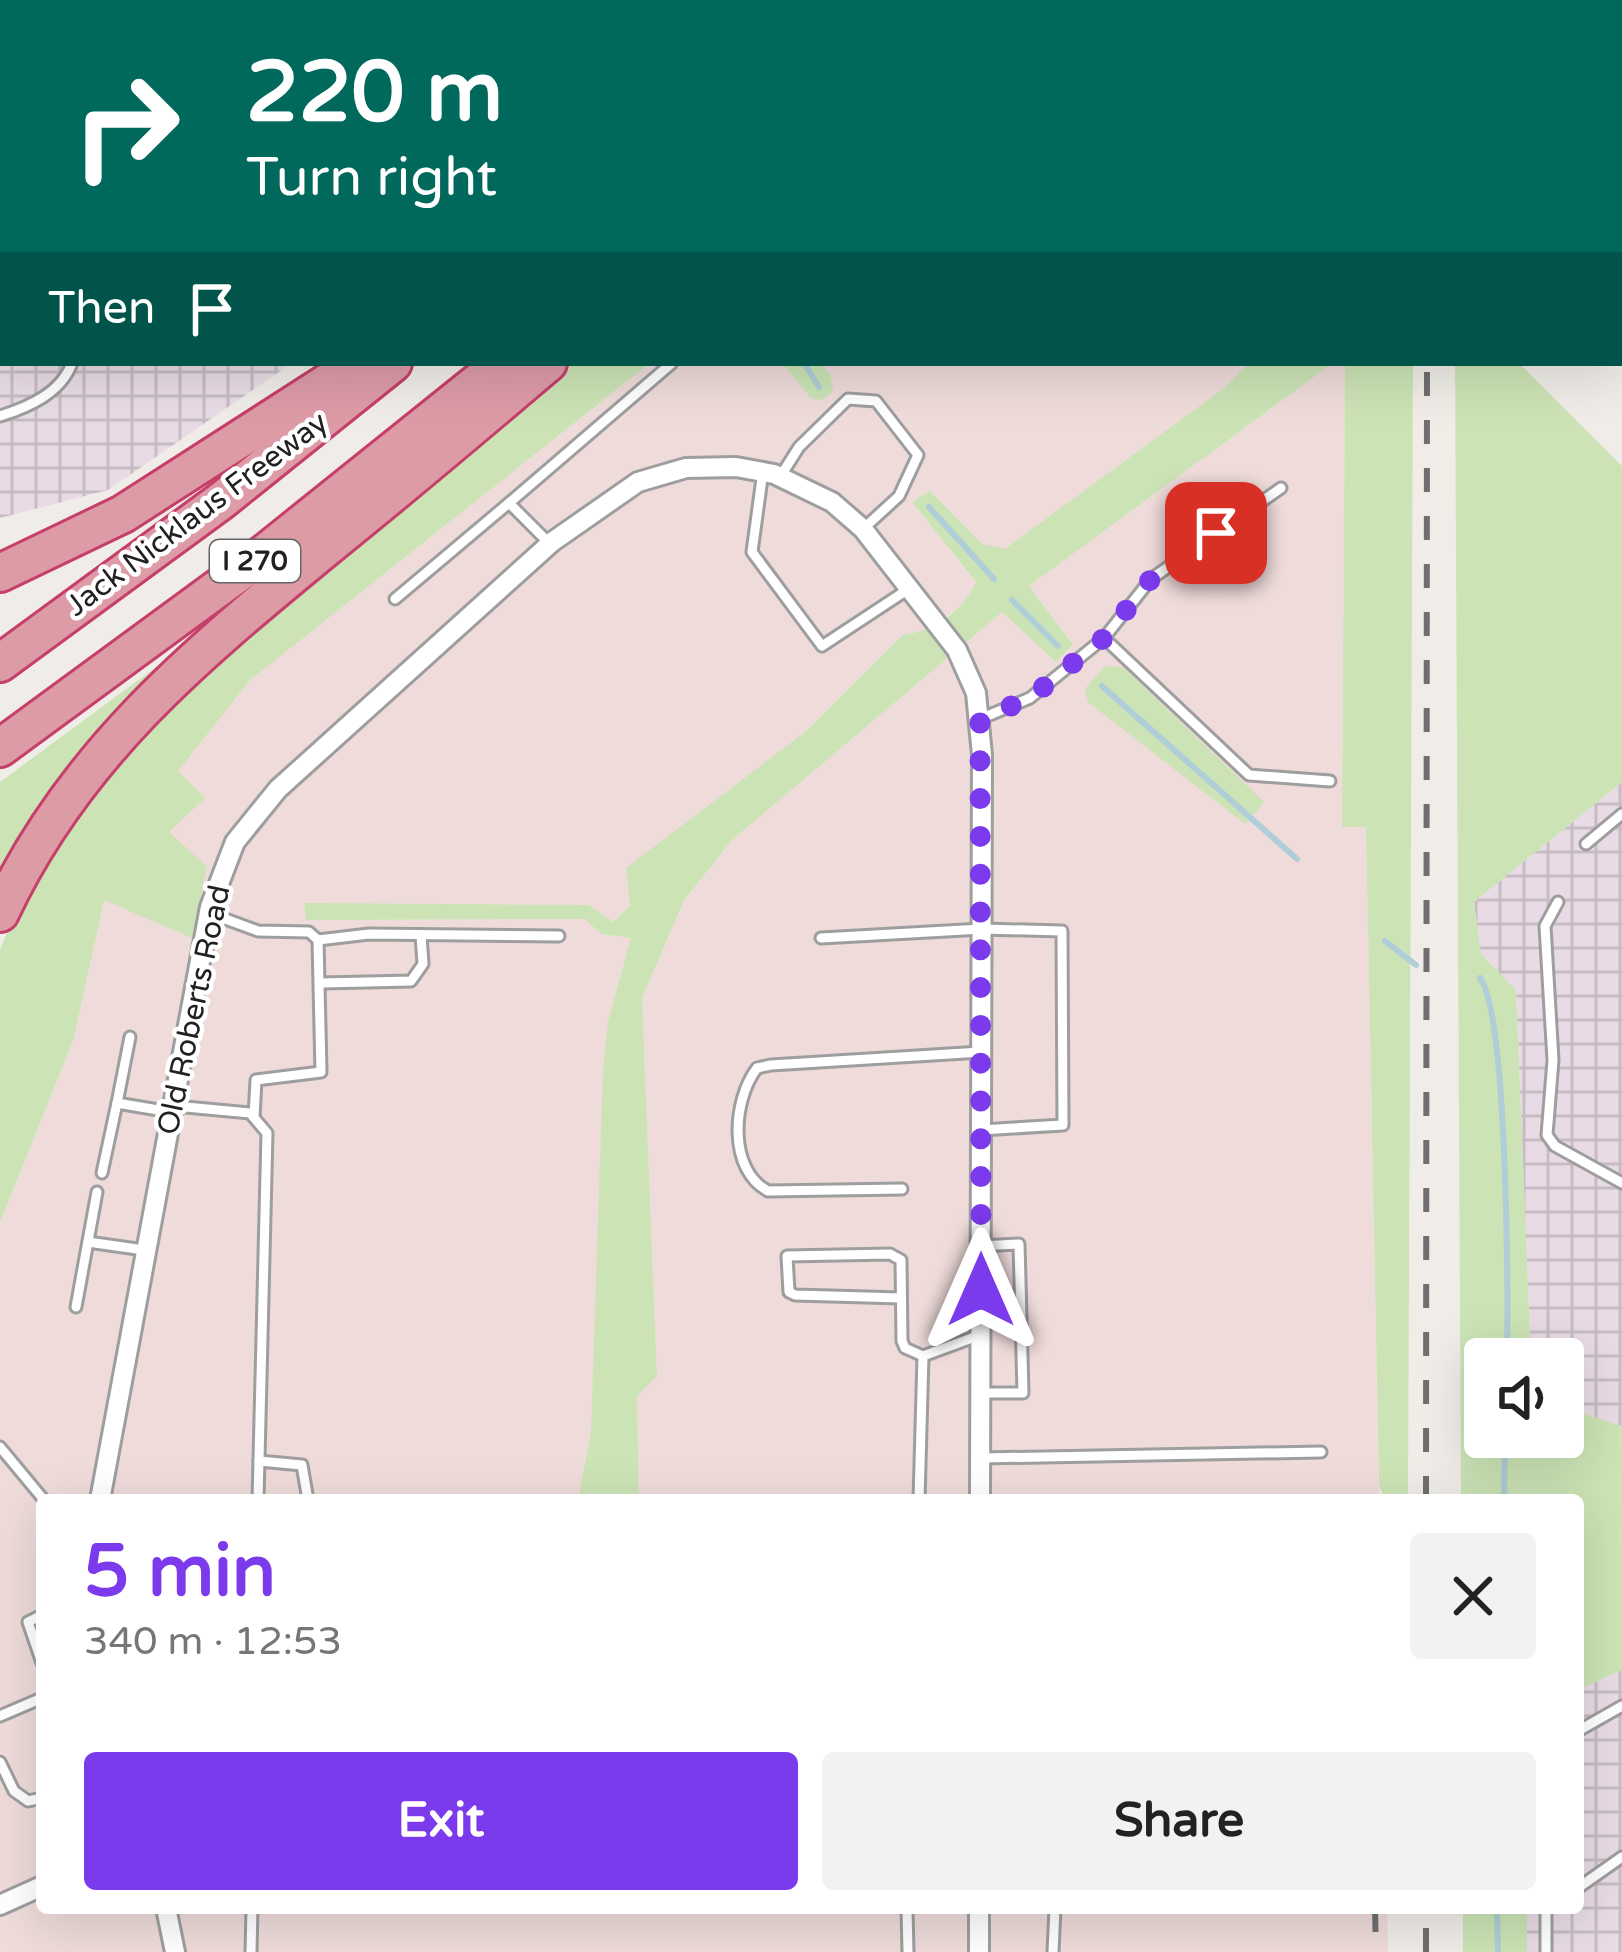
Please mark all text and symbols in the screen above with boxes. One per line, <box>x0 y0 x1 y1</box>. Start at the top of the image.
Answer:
text: 220 m <box>246 43 503 144</box>
icon: right <box>48 48 204 204</box>
text: Turn right <box>246 145 497 210</box>
icon: arrive <box>179 276 245 342</box>
text: Then <box>48 282 155 336</box>
street label: Jack Nicklaus Freeway <box>59 404 335 624</box>
pin <box>1165 482 1267 584</box>
icon: arrive <box>1183 500 1249 566</box>
road number: I 270 <box>210 540 300 582</box>
street label: Old Roberts Road <box>149 882 239 1138</box>
position arrow <box>918 1227 1044 1353</box>
map controls <box>1464 1338 1584 1458</box>
button: sound <box>1464 1338 1584 1458</box>
text: 5 min <box>84 1529 276 1616</box>
button: close <box>1410 1533 1536 1659</box>
text: 340 m · 12:53 <box>84 1618 342 1665</box>
button: Exit <box>84 1752 798 1890</box>
button: Share <box>822 1752 1536 1890</box>

